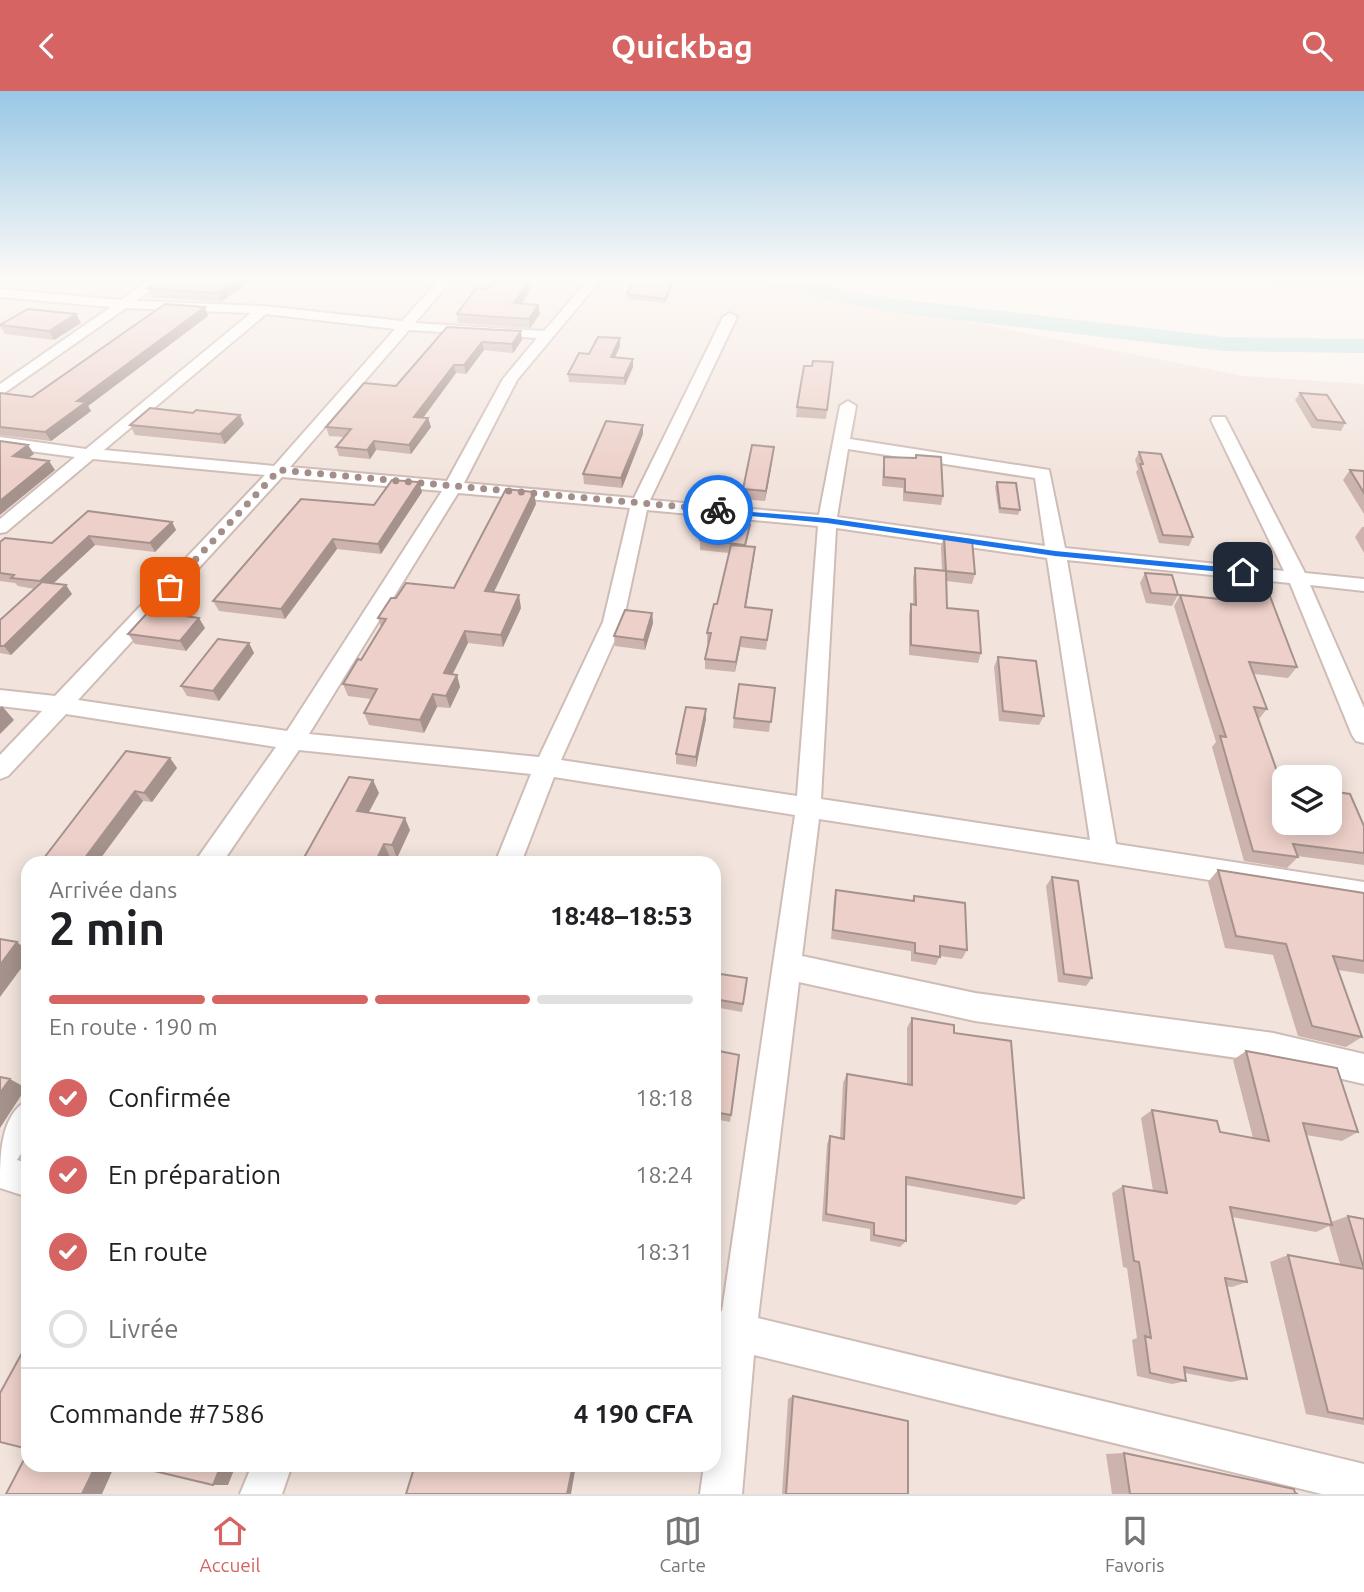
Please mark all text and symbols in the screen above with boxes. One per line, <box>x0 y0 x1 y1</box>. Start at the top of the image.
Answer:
icon: back <box>28 27 66 65</box>
icon: search <box>1298 27 1336 65</box>
text: Quickbag <box>611 28 753 64</box>
courier <box>683 475 753 545</box>
icon: bike <box>699 491 737 529</box>
pin <box>1213 542 1273 602</box>
icon: home <box>1224 553 1262 591</box>
pin <box>140 557 200 617</box>
icon: bag <box>151 568 189 606</box>
map controls <box>1272 765 1342 835</box>
button: layers <box>1272 765 1342 835</box>
text: Arrivée dans <box>49 877 177 902</box>
text: 18:48–18:53 <box>550 901 693 930</box>
text: 2 min <box>49 902 165 954</box>
text: En route · 190 m <box>49 1014 218 1039</box>
icon: check <box>49 1079 87 1117</box>
text: Confirmée <box>108 1083 231 1112</box>
text: 18:18 <box>635 1085 693 1110</box>
icon: check <box>49 1156 87 1194</box>
text: En préparation <box>108 1160 281 1189</box>
text: 18:24 <box>635 1162 693 1187</box>
icon: check <box>49 1233 87 1271</box>
text: En route <box>108 1237 208 1266</box>
text: 18:31 <box>635 1239 693 1264</box>
text: Livrée <box>108 1314 179 1343</box>
text: Commande #7586 <box>49 1399 265 1428</box>
text: 4 190 CFA <box>574 1399 693 1428</box>
tab: Accueil <box>200 1512 260 1576</box>
tab: Carte <box>659 1512 706 1576</box>
tab: Favoris <box>1105 1512 1164 1576</box>

